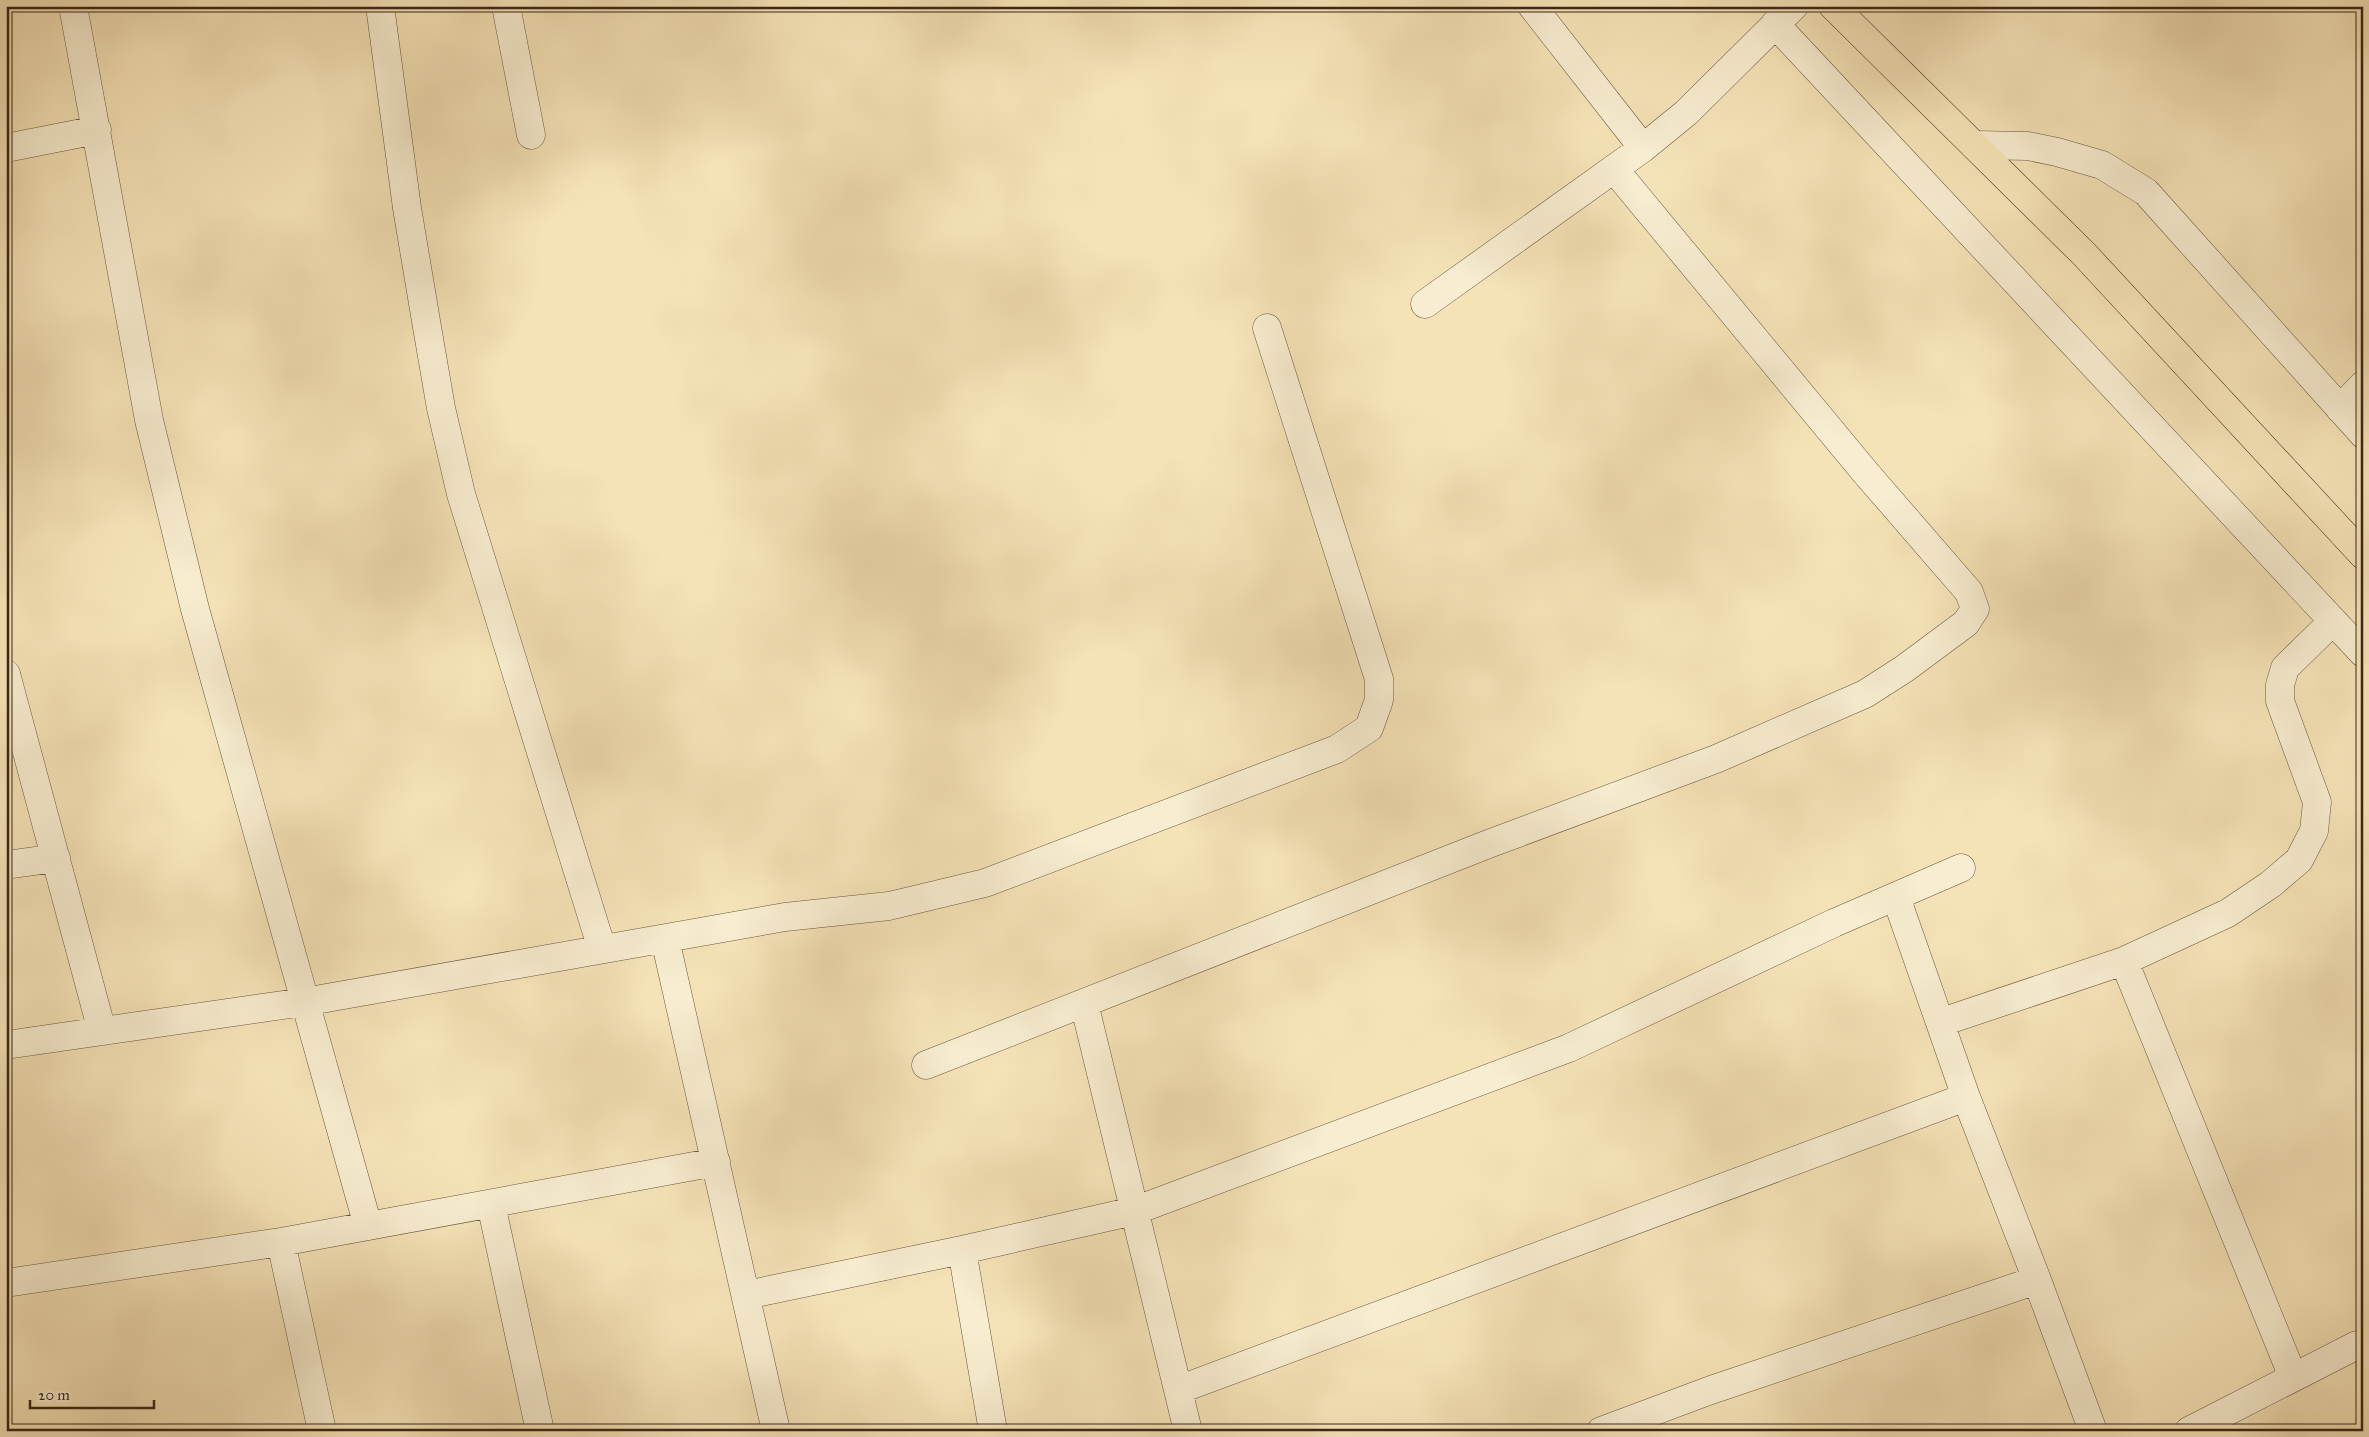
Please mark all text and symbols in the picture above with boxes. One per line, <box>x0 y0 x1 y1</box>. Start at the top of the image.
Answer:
scale bar <box>30 1377 154 1409</box>
text: 20 m <box>38 1386 70 1404</box>

